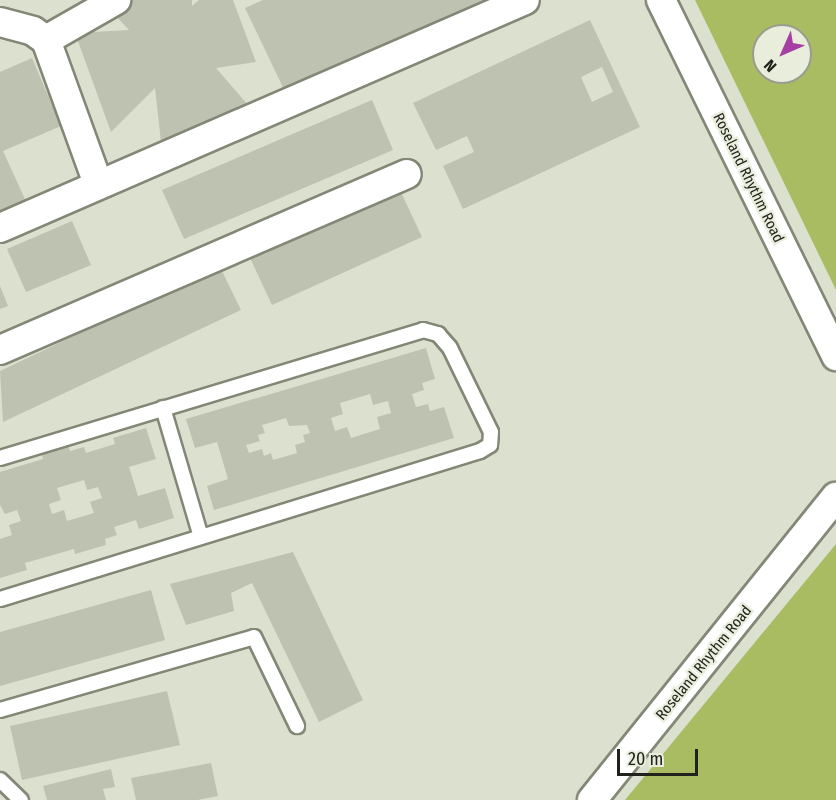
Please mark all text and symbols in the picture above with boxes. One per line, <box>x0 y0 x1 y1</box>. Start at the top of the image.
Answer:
north arrow <box>752 24 812 84</box>
text: N <box>760 56 780 76</box>
street label: Roseland Rhythm Road <box>709 110 787 246</box>
street label: Roseland Rhythm Road <box>652 602 756 724</box>
scale bar <box>620 737 701 775</box>
text: 20 m <box>628 748 663 770</box>

